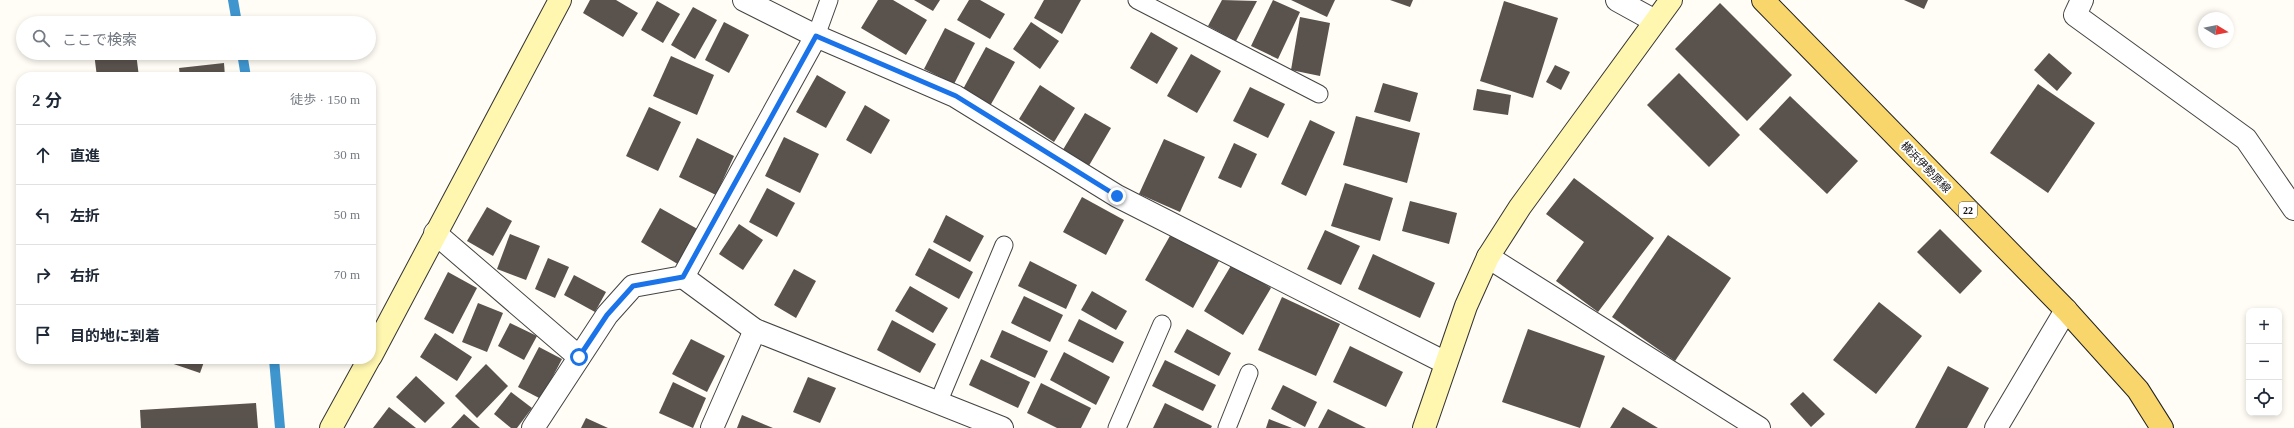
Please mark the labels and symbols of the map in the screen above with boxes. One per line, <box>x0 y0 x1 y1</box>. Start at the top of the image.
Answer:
north arrow <box>2198 12 2234 48</box>
street label: 横浜伊勢原線 <box>1899 139 1953 195</box>
route end <box>1108 187 1126 205</box>
road number: 22 <box>1959 202 1977 218</box>
route start <box>570 348 588 366</box>

